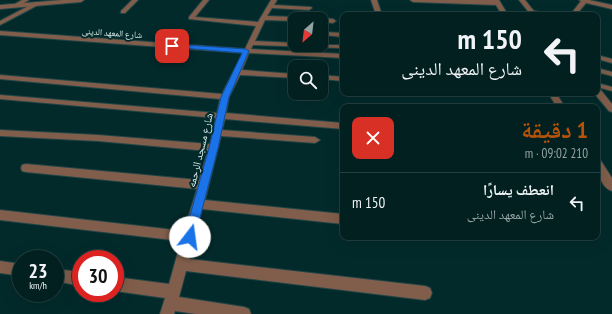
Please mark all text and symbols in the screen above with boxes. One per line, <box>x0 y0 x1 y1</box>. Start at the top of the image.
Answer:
north arrow <box>288 12 328 52</box>
map controls <box>288 12 328 100</box>
text: 150 m <box>458 20 522 57</box>
street label: شارع المعهد الدينى <box>81 25 143 41</box>
icon: left <box>536 28 588 80</box>
pin <box>155 29 189 63</box>
icon: arrive <box>161 35 183 57</box>
text: شارع المعهد الدينى <box>401 57 522 80</box>
button: search <box>288 60 328 100</box>
street label: شارع مسجد الرحمه <box>184 111 216 189</box>
text: 1 دقيقة <box>521 114 588 145</box>
button: close <box>352 117 394 159</box>
text: 210 m · 09:02 <box>525 145 588 162</box>
text: انعطف يسارًا <box>483 180 554 199</box>
icon: left <box>566 192 588 214</box>
text: 150 m <box>352 193 385 212</box>
text: شارع المعهد الدينى <box>467 206 554 223</box>
position arrow <box>169 216 211 258</box>
speed limit sign: 30 <box>72 250 124 302</box>
text: 23 <box>28 258 48 284</box>
text: km/h <box>29 279 47 292</box>

